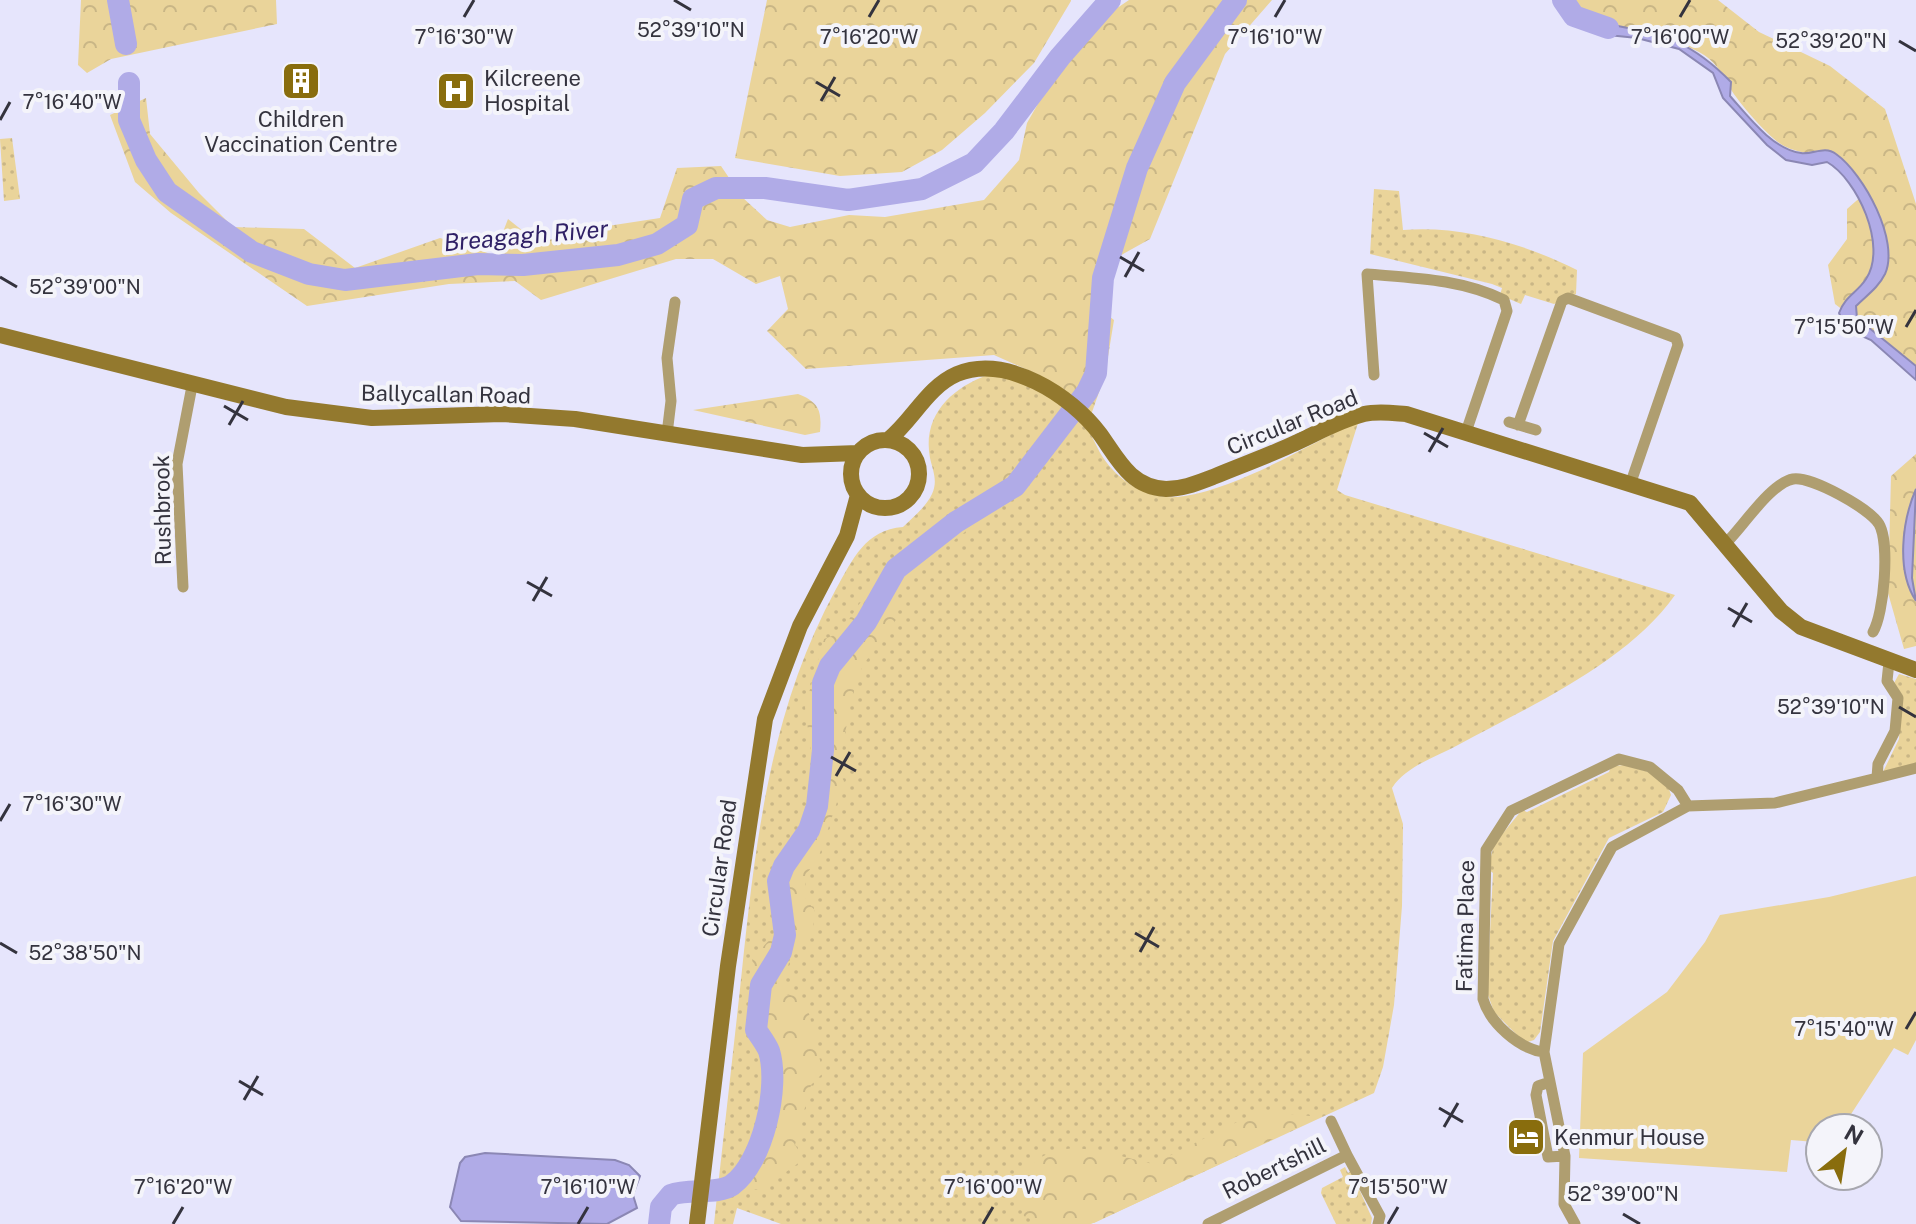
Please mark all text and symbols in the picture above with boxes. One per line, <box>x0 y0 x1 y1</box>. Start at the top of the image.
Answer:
text: 52°39'10"N <box>637 18 745 42</box>
text: 7°16'30"W <box>414 25 514 49</box>
text: 7°16'20"W <box>820 25 918 49</box>
text: 7°16'10"W <box>1228 25 1322 49</box>
text: 7°16'00"W <box>1631 25 1729 49</box>
text: 52°39'20"N <box>1775 29 1887 53</box>
building icon: Children Vaccination Centre <box>280 60 322 102</box>
place label: Kilcreene Hospital <box>484 65 581 116</box>
hospital icon: Kilcreene Hospital <box>435 70 477 112</box>
text: 7°16'40"W <box>22 90 122 114</box>
place label: Children Vaccination Centre <box>204 106 398 157</box>
water label: Breagagh River <box>442 214 610 256</box>
text: 52°39'00"N <box>29 275 141 299</box>
text: 7°15'50"W <box>1794 315 1894 339</box>
street label: Ballycallan Road <box>361 380 531 408</box>
street label: Circular Road <box>1223 384 1361 460</box>
street label: Rushbrook <box>148 455 176 565</box>
text: 52°39'10"N <box>1777 695 1885 719</box>
text: 7°16'30"W <box>22 792 122 816</box>
street label: Circular Road <box>696 797 742 939</box>
street label: Fatima Place <box>1451 860 1479 992</box>
text: 52°38'50"N <box>28 941 142 965</box>
text: 7°15'40"W <box>1794 1017 1894 1041</box>
north arrow <box>1804 1112 1884 1192</box>
hotel icon: Kenmur House <box>1505 1116 1547 1158</box>
text: N <box>1840 1119 1868 1150</box>
place label: Kenmur House <box>1554 1124 1705 1150</box>
street label: Robertshill <box>1218 1132 1330 1204</box>
text: 7°16'20"W <box>134 1175 232 1199</box>
text: 7°16'10"W <box>541 1175 635 1199</box>
text: 7°16'00"W <box>944 1175 1042 1199</box>
text: 7°15'50"W <box>1348 1175 1448 1199</box>
text: 52°39'00"N <box>1567 1182 1679 1206</box>

